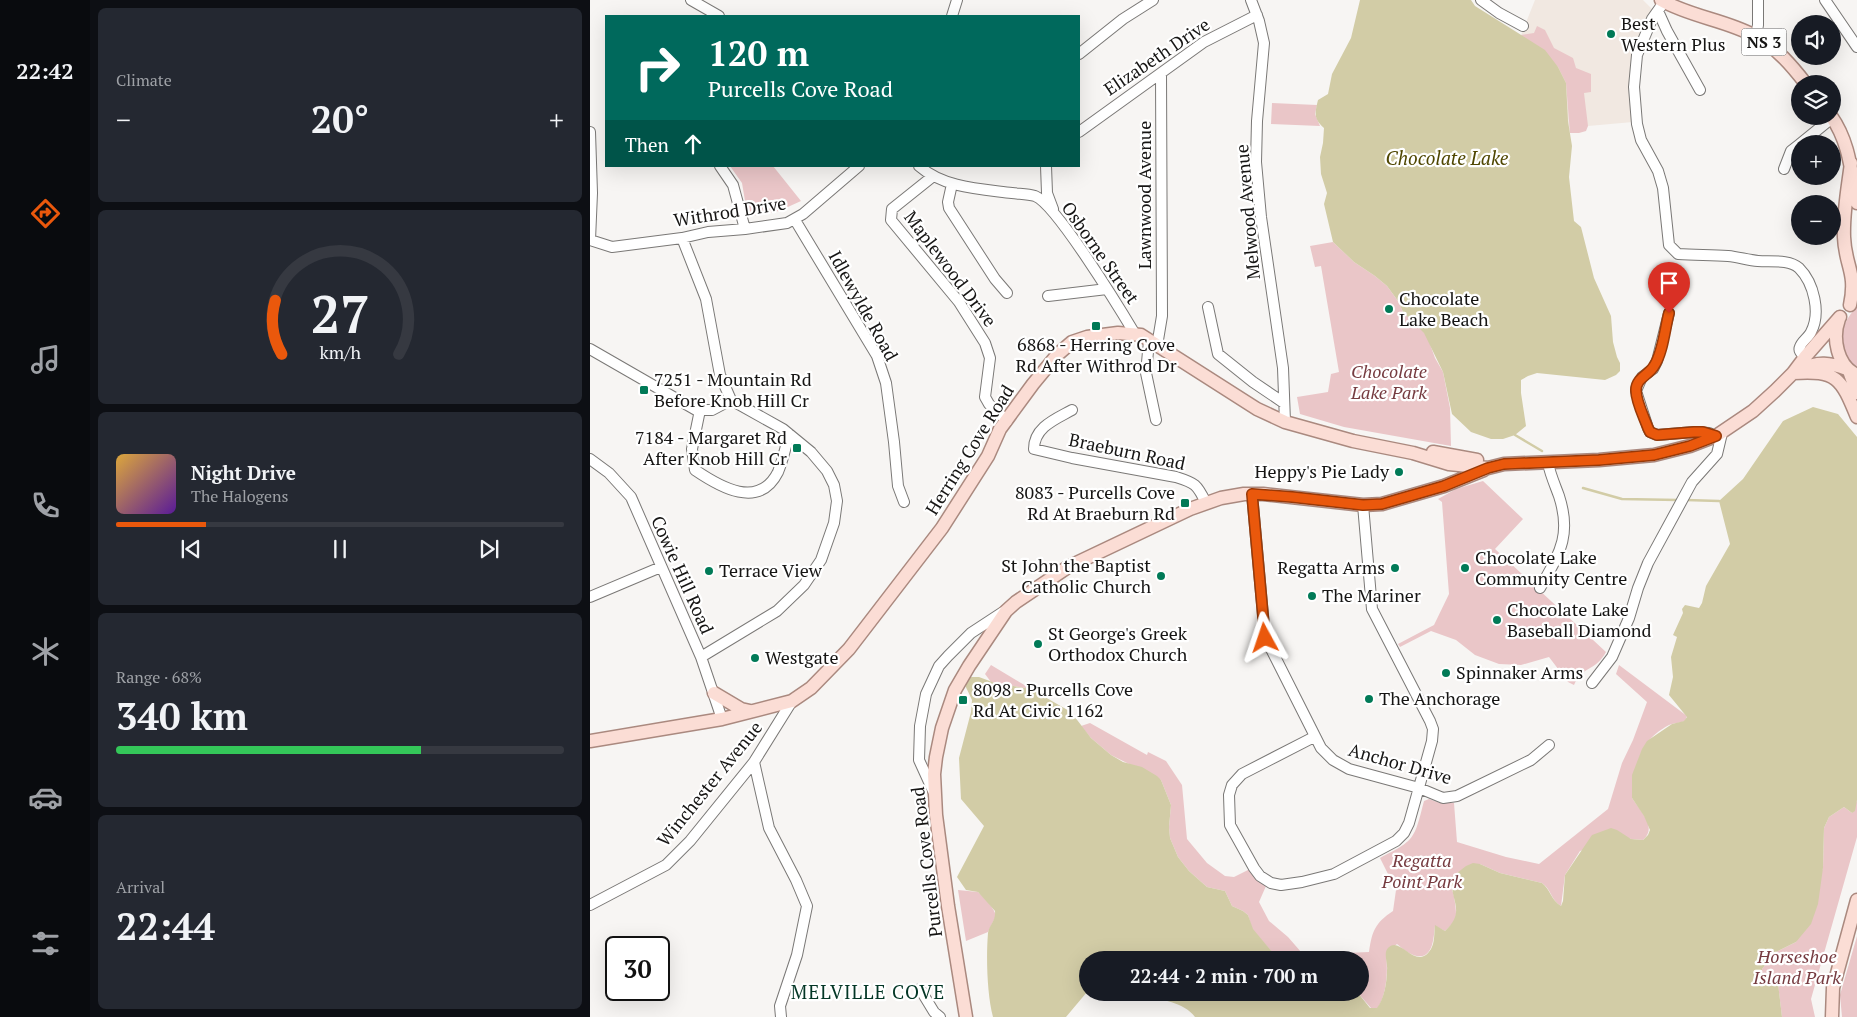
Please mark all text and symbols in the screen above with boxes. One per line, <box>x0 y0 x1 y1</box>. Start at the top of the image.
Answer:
place label: Best Western Plus <box>1621 11 1725 56</box>
street label: Elizabeth Drive <box>1099 12 1214 100</box>
map controls <box>1791 15 1841 245</box>
button: sound <box>1791 15 1841 65</box>
marker: Best Western Plus <box>1605 28 1617 40</box>
road number: NS 3 <box>1742 28 1786 56</box>
text: 120 m <box>708 30 809 76</box>
icon: right <box>625 35 690 100</box>
text: 22:42 <box>16 56 74 85</box>
text: Climate <box>116 69 172 91</box>
text: Purcells Cove Road <box>708 74 893 103</box>
button: layers <box>1791 75 1841 125</box>
text: 20° <box>311 94 369 144</box>
text: − <box>116 101 131 138</box>
text: + <box>549 101 564 138</box>
street label: Lawnwood Avenue <box>1132 121 1156 269</box>
icon: ahead <box>679 130 707 158</box>
text: Then <box>625 132 669 157</box>
button: + <box>1791 135 1841 185</box>
street label: Melwood Avenue <box>1229 143 1265 281</box>
water label: Chocolate Lake <box>1386 145 1509 170</box>
street label: Withrod Drive <box>672 190 788 232</box>
button: − <box>1791 195 1841 245</box>
icon: directions <box>28 196 63 231</box>
street label: Osborne Street <box>1057 196 1145 309</box>
street label: Maplewood Drive <box>899 205 1002 331</box>
street label: Idlewylde Road <box>824 246 904 365</box>
pin <box>1648 262 1690 313</box>
icon: arrive <box>1655 269 1683 297</box>
text: 27 <box>311 279 369 348</box>
place label: Chocolate Lake Beach <box>1399 286 1489 331</box>
marker: Chocolate Lake Beach <box>1383 303 1395 315</box>
marker: 6868 - Herring Cove Rd After Withrod Dr <box>1090 320 1102 332</box>
place label: 6868 - Herring Cove Rd After Withrod Dr <box>1015 332 1177 377</box>
text: km/h <box>319 340 361 364</box>
icon: music <box>28 342 63 377</box>
park label: Chocolate Lake Park <box>1350 359 1427 404</box>
place label: 7251 - Mountain Rd Before Knob Hill Cr <box>654 367 812 412</box>
street label: Herring Cove Road <box>919 380 1019 519</box>
marker: 7251 - Mountain Rd Before Knob Hill Cr <box>638 384 650 396</box>
place label: 7184 - Margaret Rd After Knob Hill Cr <box>635 425 787 470</box>
street label: Braeburn Road <box>1067 427 1188 475</box>
marker: 7184 - Margaret Rd After Knob Hill Cr <box>791 442 803 454</box>
place label: Heppy's Pie Lady <box>1254 459 1390 483</box>
text: Night Drive <box>191 460 296 485</box>
marker: Heppy's Pie Lady <box>1393 466 1405 478</box>
place label: 8083 - Purcells Cove Rd At Braeburn Rd <box>1015 480 1175 525</box>
text: The Halogens <box>191 485 289 507</box>
icon: phone <box>28 488 63 523</box>
marker: 8083 - Purcells Cove Rd At Braeburn Rd <box>1179 497 1191 509</box>
street label: Cowie Hill Road <box>646 512 720 637</box>
icon: previous <box>177 535 205 563</box>
icon: pause <box>326 535 354 563</box>
icon: next <box>475 535 503 563</box>
place label: Chocolate Lake Community Centre <box>1475 545 1627 590</box>
place label: St John the Baptist Catholic Church <box>1001 553 1151 598</box>
place label: Regatta Arms <box>1277 555 1385 579</box>
place label: Terrace View <box>719 558 823 582</box>
marker: Regatta Arms <box>1389 562 1401 574</box>
marker: Chocolate Lake Community Centre <box>1459 562 1471 574</box>
marker: Terrace View <box>703 565 715 577</box>
marker: St John the Baptist Catholic Church <box>1155 570 1167 582</box>
place label: The Mariner <box>1322 583 1421 607</box>
marker: The Mariner <box>1306 590 1318 602</box>
place label: Chocolate Lake Baseball Diamond <box>1507 597 1652 642</box>
position arrow <box>1238 611 1290 663</box>
marker: Chocolate Lake Baseball Diamond <box>1491 614 1503 626</box>
place label: St George's Greek Orthodox Church <box>1048 621 1188 666</box>
icon: climate <box>28 634 63 669</box>
marker: St George's Greek Orthodox Church <box>1032 638 1044 650</box>
place label: Westgate <box>765 645 838 669</box>
marker: Westgate <box>749 652 761 664</box>
place label: Spinnaker Arms <box>1456 660 1583 684</box>
text: Range · 68% <box>116 666 202 688</box>
marker: Spinnaker Arms <box>1440 667 1452 679</box>
place label: 8098 - Purcells Cove Rd At Civic 1162 <box>973 677 1133 722</box>
place label: The Anchorage <box>1379 686 1500 710</box>
text: 340 km <box>116 691 248 741</box>
marker: The Anchorage <box>1363 693 1375 705</box>
marker: 8098 - Purcells Cove Rd At Civic 1162 <box>957 694 969 706</box>
street label: Winchester Avenue <box>651 716 767 851</box>
street label: Anchor Drive <box>1346 737 1455 789</box>
icon: car <box>28 780 63 815</box>
street label: Purcells Cove Road <box>905 786 947 939</box>
park label: Regatta Point Park <box>1381 848 1463 893</box>
text: Arrival <box>116 876 165 898</box>
text: 22:44 <box>116 901 215 951</box>
icon: filters <box>28 926 63 961</box>
speed limit sign: 30 <box>605 936 670 1001</box>
park label: Horseshoe Island Park <box>1752 944 1841 989</box>
text: 22:44 · 2 min · 700 m <box>1130 963 1318 988</box>
district label: MELVILLE COVE <box>791 979 945 1004</box>

